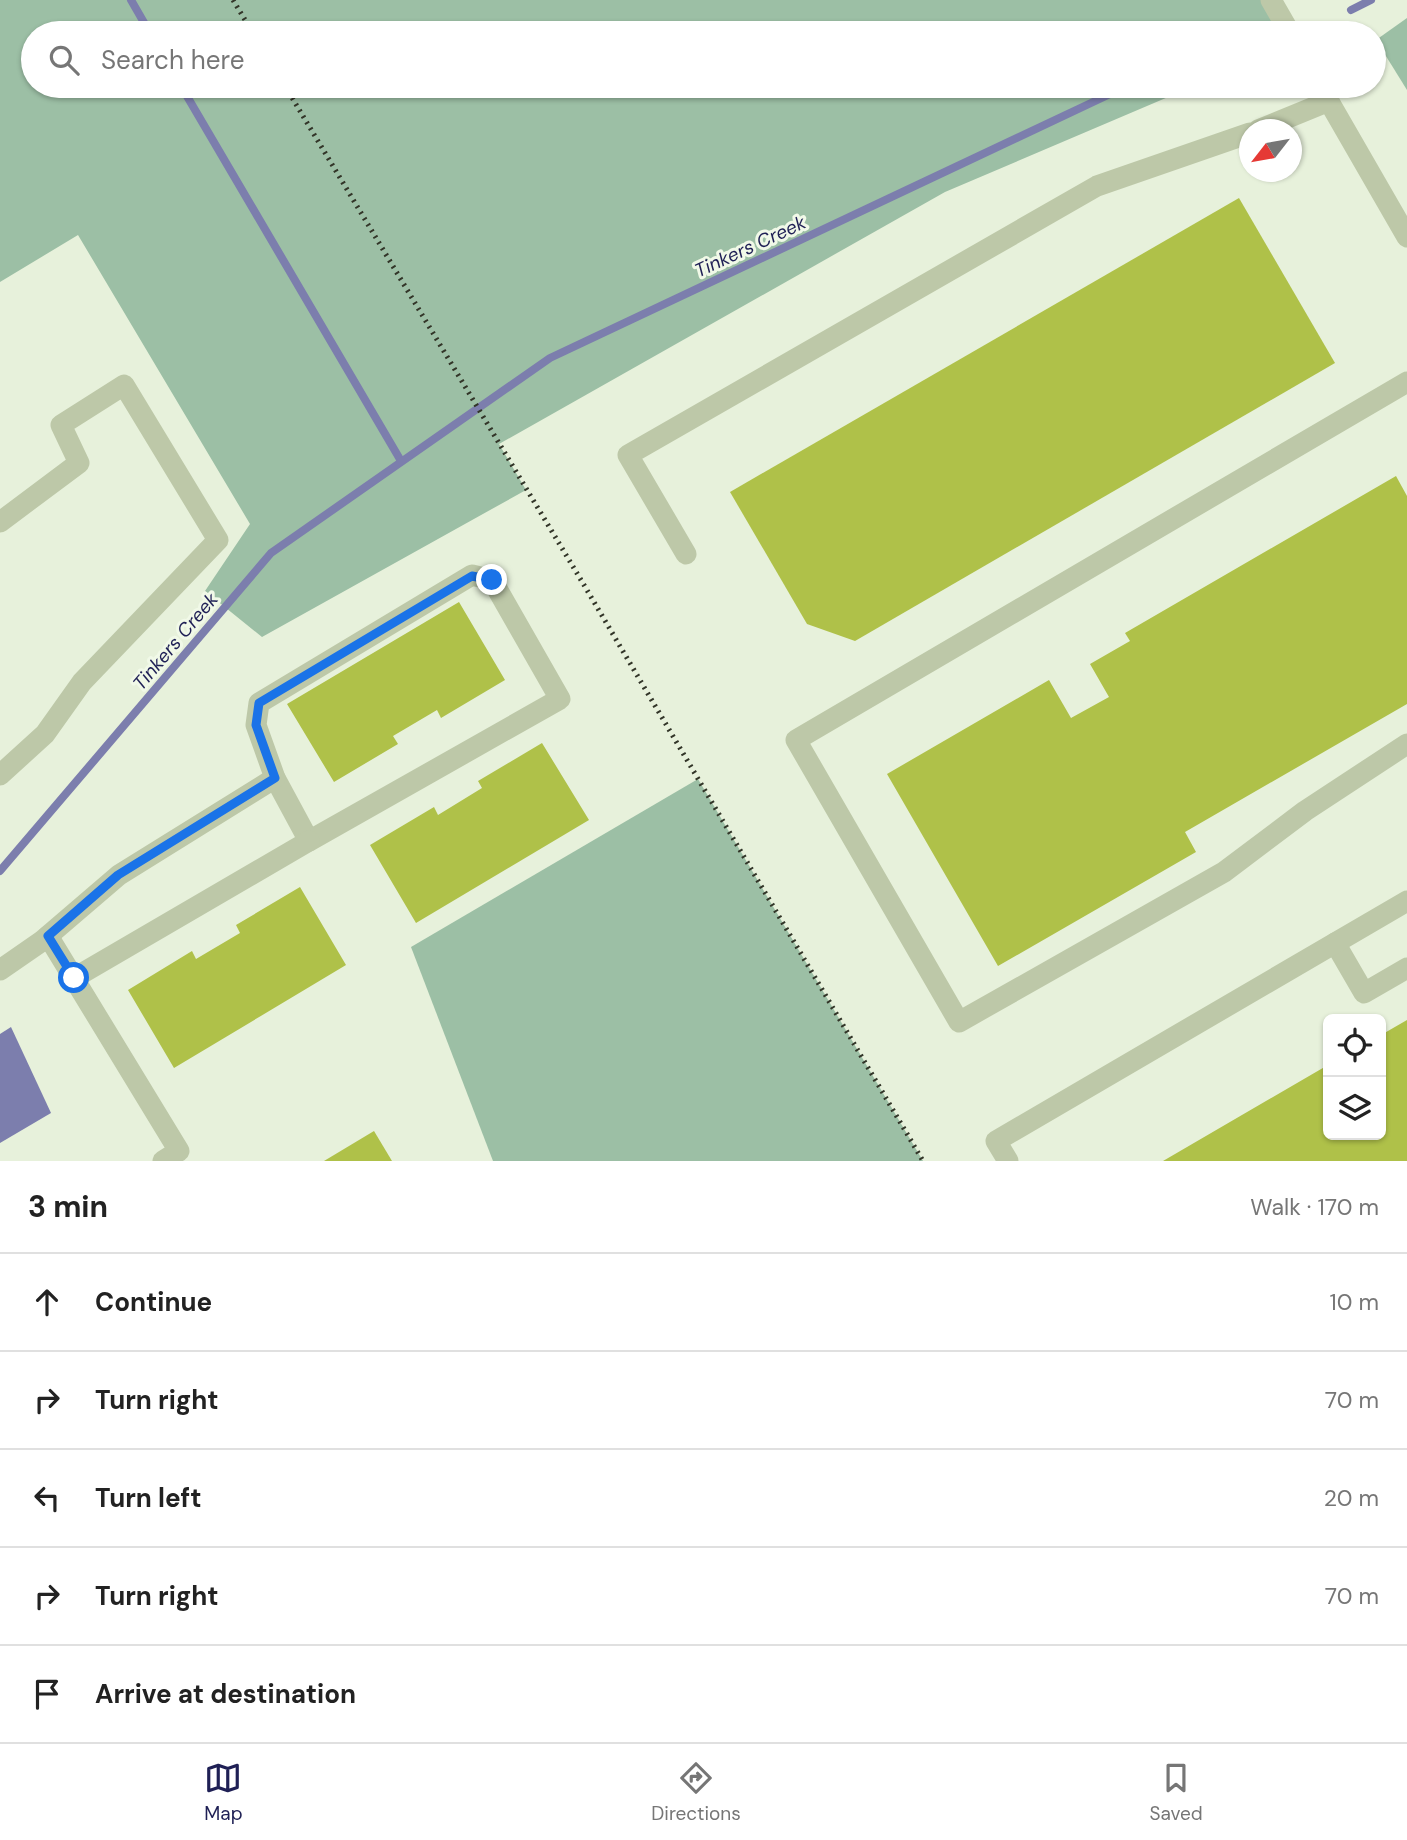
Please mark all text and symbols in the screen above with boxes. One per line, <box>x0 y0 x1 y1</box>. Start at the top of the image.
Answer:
search box <box>21 21 1386 98</box>
icon: search <box>45 41 83 79</box>
text: Search here <box>101 43 244 77</box>
north arrow <box>1239 119 1302 182</box>
water label: Tinkers Creek <box>691 210 810 283</box>
route end <box>476 564 507 595</box>
water label: Tinkers Creek <box>127 587 224 695</box>
route start <box>58 962 89 993</box>
map controls <box>1323 1014 1386 1140</box>
button: locate <box>1323 1014 1386 1077</box>
button: layers <box>1323 1077 1386 1140</box>
text: 3 min <box>28 1187 108 1226</box>
text: Walk · 170 m <box>1250 1192 1379 1222</box>
icon: ahead <box>28 1283 66 1321</box>
text: Continue <box>95 1285 212 1319</box>
text: 10 m <box>1329 1287 1379 1317</box>
icon: right <box>28 1381 66 1419</box>
text: Turn right <box>95 1383 219 1417</box>
text: 70 m <box>1325 1385 1379 1415</box>
icon: left <box>28 1479 66 1517</box>
text: Turn left <box>95 1481 202 1515</box>
text: 20 m <box>1324 1483 1379 1513</box>
icon: right <box>28 1577 66 1615</box>
text: Turn right <box>95 1579 219 1613</box>
text: 70 m <box>1325 1581 1379 1611</box>
icon: arrive <box>28 1675 66 1713</box>
text: Arrive at destination <box>95 1677 356 1711</box>
tab: Map <box>204 1759 243 1826</box>
tab: Directions <box>651 1759 741 1826</box>
tab: Saved <box>1149 1759 1203 1826</box>

